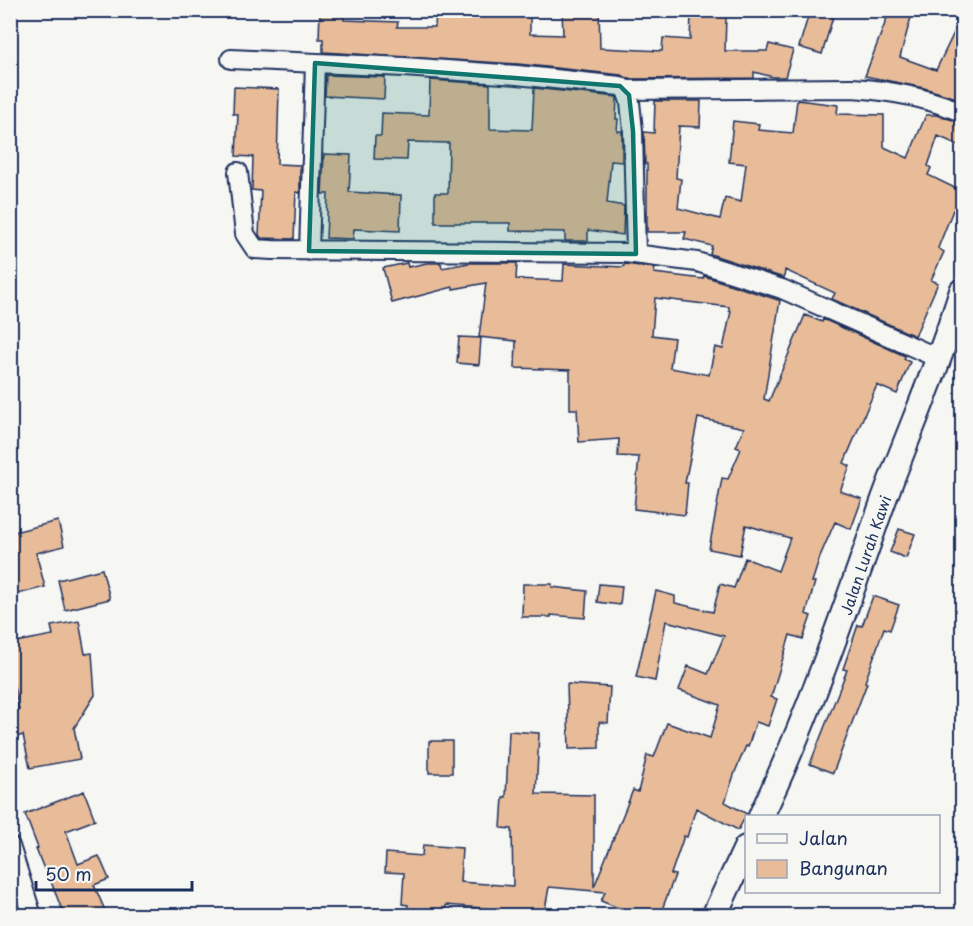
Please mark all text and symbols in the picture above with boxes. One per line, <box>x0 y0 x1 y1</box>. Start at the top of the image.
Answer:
street label: Jalan Lurah Kawi <box>834 492 896 618</box>
legend <box>745 815 940 893</box>
text: Jalan <box>799 824 848 851</box>
scale bar <box>36 854 192 892</box>
text: Bangunan <box>799 854 888 881</box>
text: 50 m <box>45 860 92 887</box>

